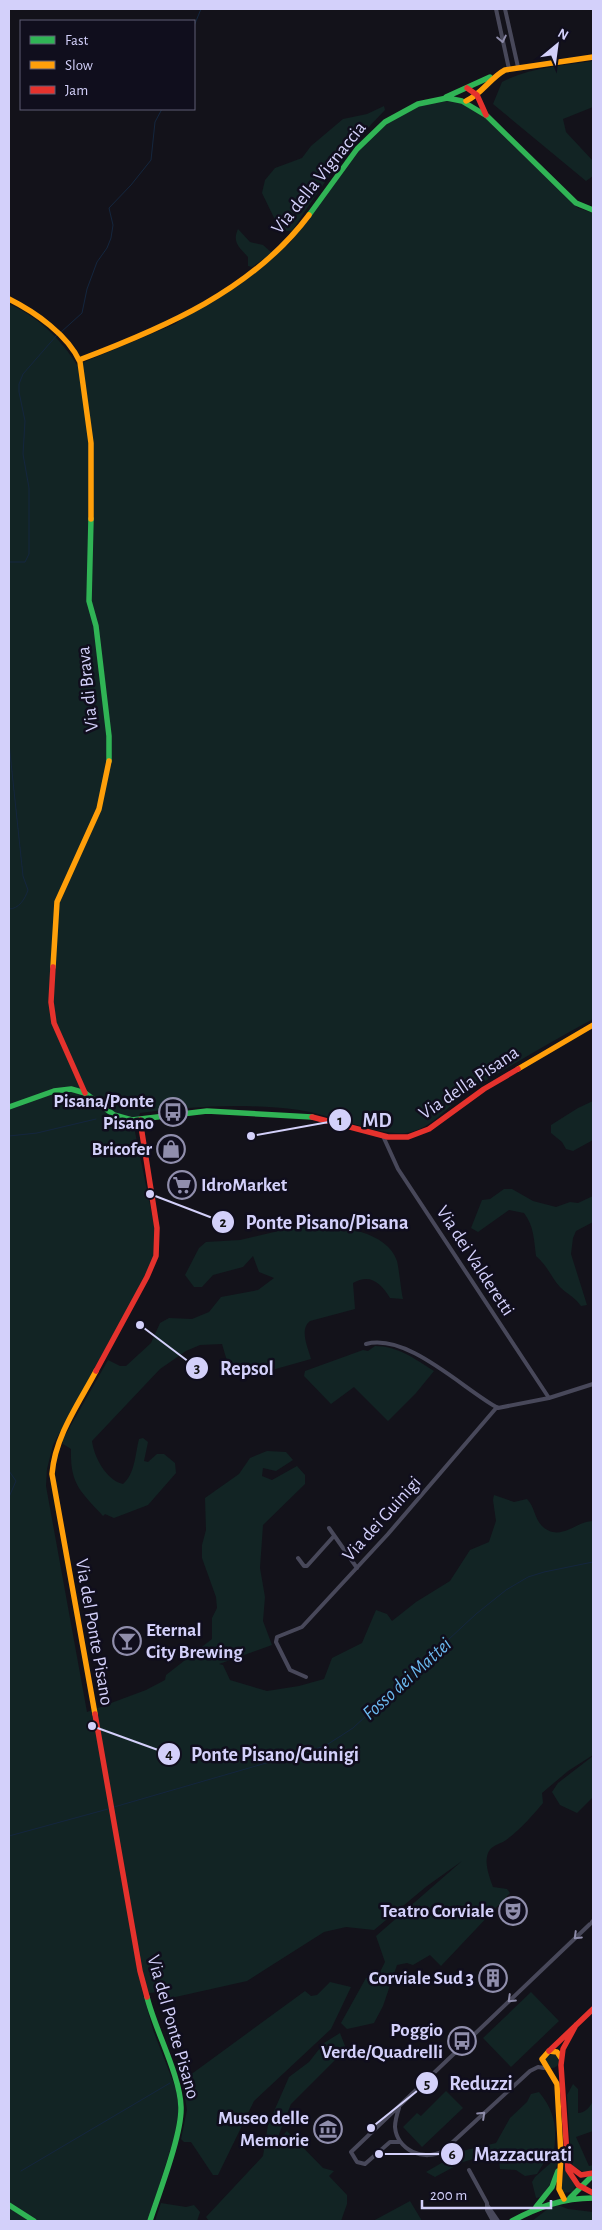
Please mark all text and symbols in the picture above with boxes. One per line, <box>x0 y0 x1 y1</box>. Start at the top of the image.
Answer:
legend <box>20 20 195 110</box>
north arrow <box>532 20 582 70</box>
text: N <box>555 26 570 43</box>
text: Fast <box>65 33 89 48</box>
one-way arrow <box>496 34 507 43</box>
text: Slow <box>65 58 93 73</box>
text: Jam <box>65 83 88 98</box>
street label: Via della Vignaccia <box>268 118 370 238</box>
street label: Via di Brava <box>74 645 102 733</box>
street label: Via della Pisana <box>416 1043 522 1123</box>
place label: Pisana/Ponte Pisano <box>53 1092 154 1133</box>
bus stop icon: Pisana/Ponte Pisano <box>158 1097 188 1127</box>
callout: MD <box>327 1103 401 1138</box>
text: MD <box>362 1111 392 1131</box>
text: 1 <box>337 1113 343 1128</box>
shop icon: Bricofer <box>156 1134 186 1164</box>
place label: Bricofer <box>92 1140 152 1159</box>
supermarket icon: IdroMarket <box>167 1170 197 1200</box>
place label: IdroMarket <box>201 1176 288 1195</box>
street label: Via dei Valderetti <box>432 1203 518 1319</box>
callout: Ponte Pisano/Pisana <box>210 1204 418 1239</box>
text: Ponte Pisano/Pisana <box>245 1213 409 1233</box>
text: 2 <box>219 1215 227 1230</box>
callout: Repsol <box>185 1350 284 1385</box>
text: Repsol <box>220 1359 274 1379</box>
text: 3 <box>194 1361 200 1376</box>
street label: Via dei Guinigi <box>339 1473 425 1565</box>
street label: Via del Ponte Pisano <box>72 1557 116 1707</box>
place label: Eternal City Brewing <box>146 1621 243 1662</box>
bar icon: Eternal City Brewing <box>112 1626 142 1656</box>
water label: Fosso dei Mattei <box>359 1634 455 1724</box>
callout: Ponte Pisano/Guinigi <box>156 1737 369 1772</box>
text: Ponte Pisano/Guinigi <box>191 1745 359 1765</box>
text: 4 <box>165 1747 173 1762</box>
theatre icon: Teatro Corviale <box>498 1896 528 1926</box>
place label: Teatro Corviale <box>380 1902 494 1921</box>
one-way arrow <box>574 1930 583 1939</box>
street label: Via del Ponte Pisano <box>143 1953 203 2101</box>
building icon: Corviale Sud 3 <box>478 1963 508 1993</box>
place label: Corviale Sud 3 <box>369 1969 474 1988</box>
one-way arrow <box>508 1993 517 2002</box>
place label: Poggio Verde/Quadrelli <box>321 2021 443 2062</box>
bus stop icon: Poggio Verde/Quadrelli <box>447 2026 477 2056</box>
callout: Reduzzi <box>415 2066 523 2101</box>
text: Reduzzi <box>449 2074 513 2094</box>
text: 5 <box>424 2077 430 2092</box>
place label: Museo delle Memorie <box>218 2109 309 2150</box>
one-way arrow <box>476 2112 485 2121</box>
museum icon: Museo delle Memorie <box>313 2114 343 2144</box>
callout: Mazzacurati <box>439 2136 583 2171</box>
text: Mazzacurati <box>474 2145 572 2165</box>
text: 6 <box>448 2147 456 2162</box>
scale bar <box>422 2178 551 2210</box>
text: 200 m <box>430 2188 467 2203</box>

